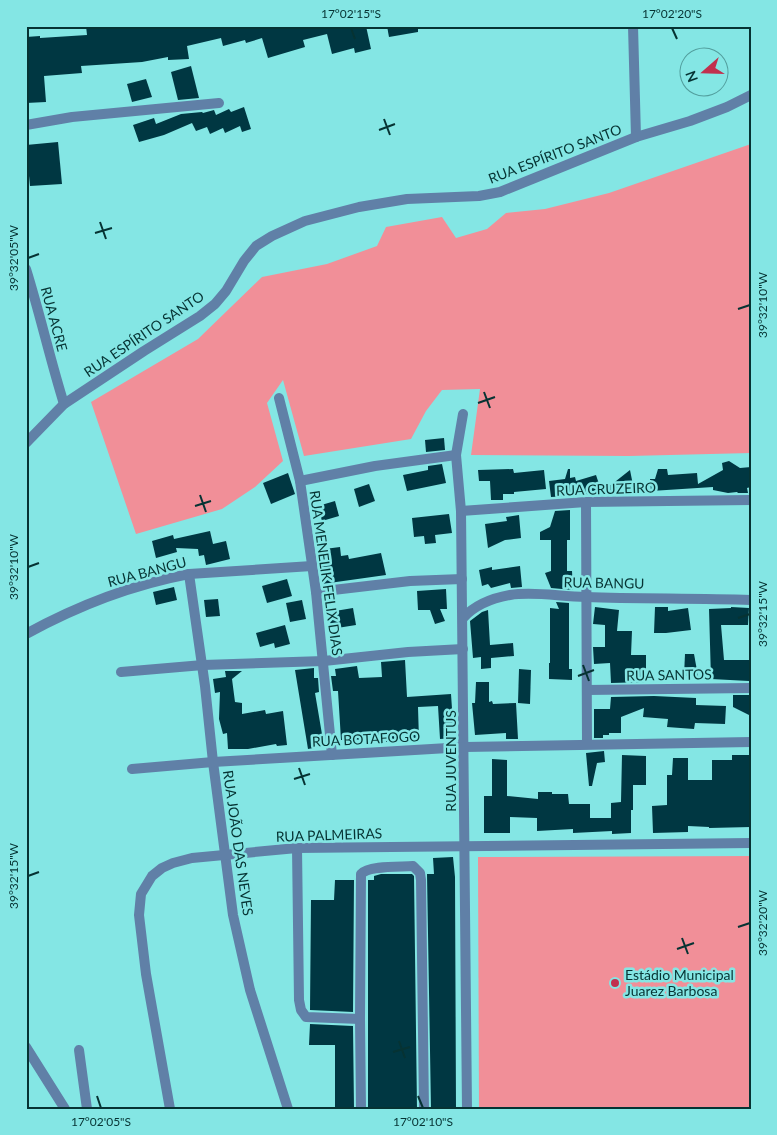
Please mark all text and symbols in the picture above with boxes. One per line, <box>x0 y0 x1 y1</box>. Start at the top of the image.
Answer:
text: 17°02'15"S <box>321 6 381 21</box>
text: 17°02'20"S <box>642 6 702 21</box>
north arrow <box>680 48 730 98</box>
text: N <box>681 69 701 85</box>
street label: RUA ESPÍRITO SANTO <box>486 120 624 187</box>
text: 39°32'05"W <box>6 224 21 291</box>
text: 39°32'10"W <box>755 271 770 338</box>
street label: RUA ACRE <box>38 285 71 353</box>
street label: RUA ESPÍRITO SANTO <box>80 287 207 380</box>
street label: RUA CRUZEIRO <box>556 478 656 499</box>
street label: RUA MENELIK FELIX DIAS <box>306 489 347 657</box>
text: 39°32'10"W <box>6 533 21 600</box>
street label: RUA BANGU <box>106 553 188 590</box>
street label: RUA BANGU <box>563 573 645 592</box>
text: 39°32'15"W <box>755 580 770 647</box>
street label: RUA SANTOS <box>626 665 712 684</box>
street label: RUA JUVENTUS <box>442 710 459 812</box>
street label: RUA BOTAFOGO <box>311 727 421 750</box>
street label: RUA JOÃO DAS NEVES <box>220 769 257 917</box>
street label: RUA PALMEIRAS <box>275 824 383 845</box>
text: 39°32'15"W <box>6 842 21 909</box>
text: 39°32'20"W <box>755 889 770 956</box>
place label: Estádio Municipal Juarez Barbosa <box>625 966 734 999</box>
marker: Estádio Municipal Juarez Barbosa <box>609 977 621 989</box>
text: 17°02'05"S <box>71 1114 131 1129</box>
text: 17°02'10"S <box>393 1114 453 1129</box>

